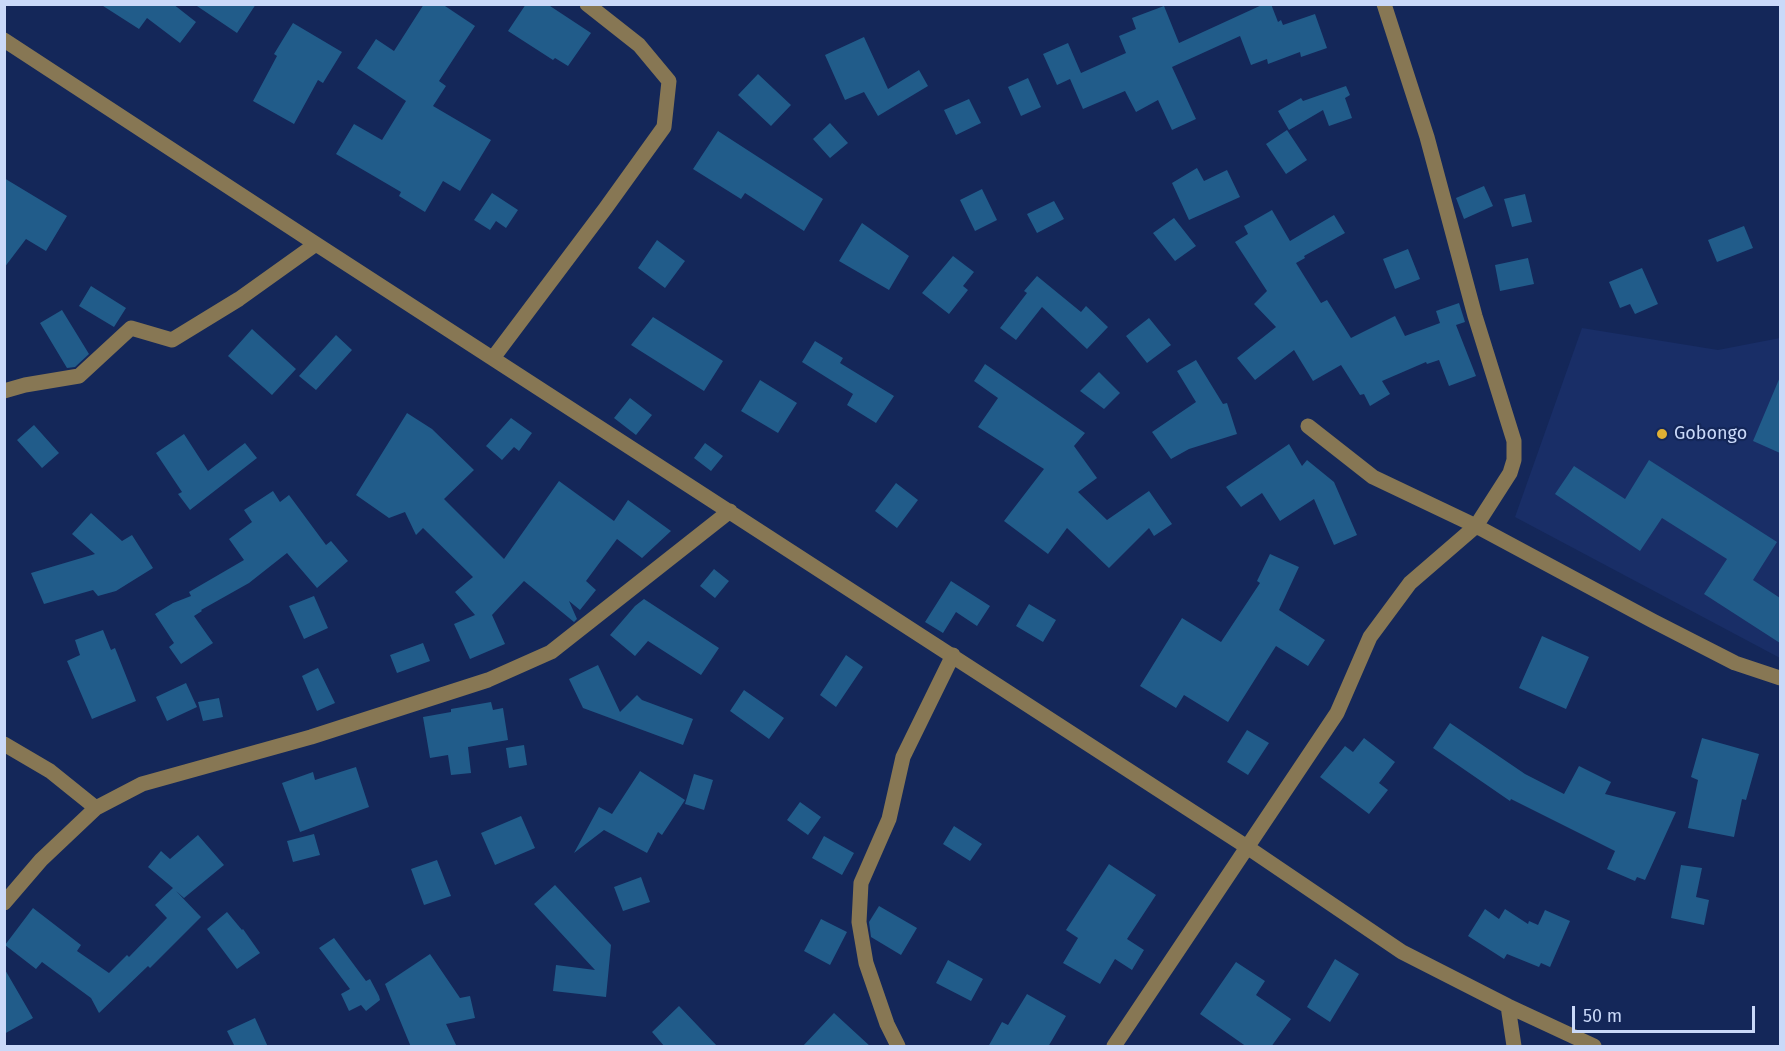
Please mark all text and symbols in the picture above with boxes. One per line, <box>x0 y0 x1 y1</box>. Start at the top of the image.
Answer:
place label: Gobongo <box>1674 423 1747 445</box>
marker: Gobongo <box>1655 427 1669 441</box>
scale bar <box>1575 994 1758 1032</box>
text: 50 m <box>1583 1005 1622 1027</box>

